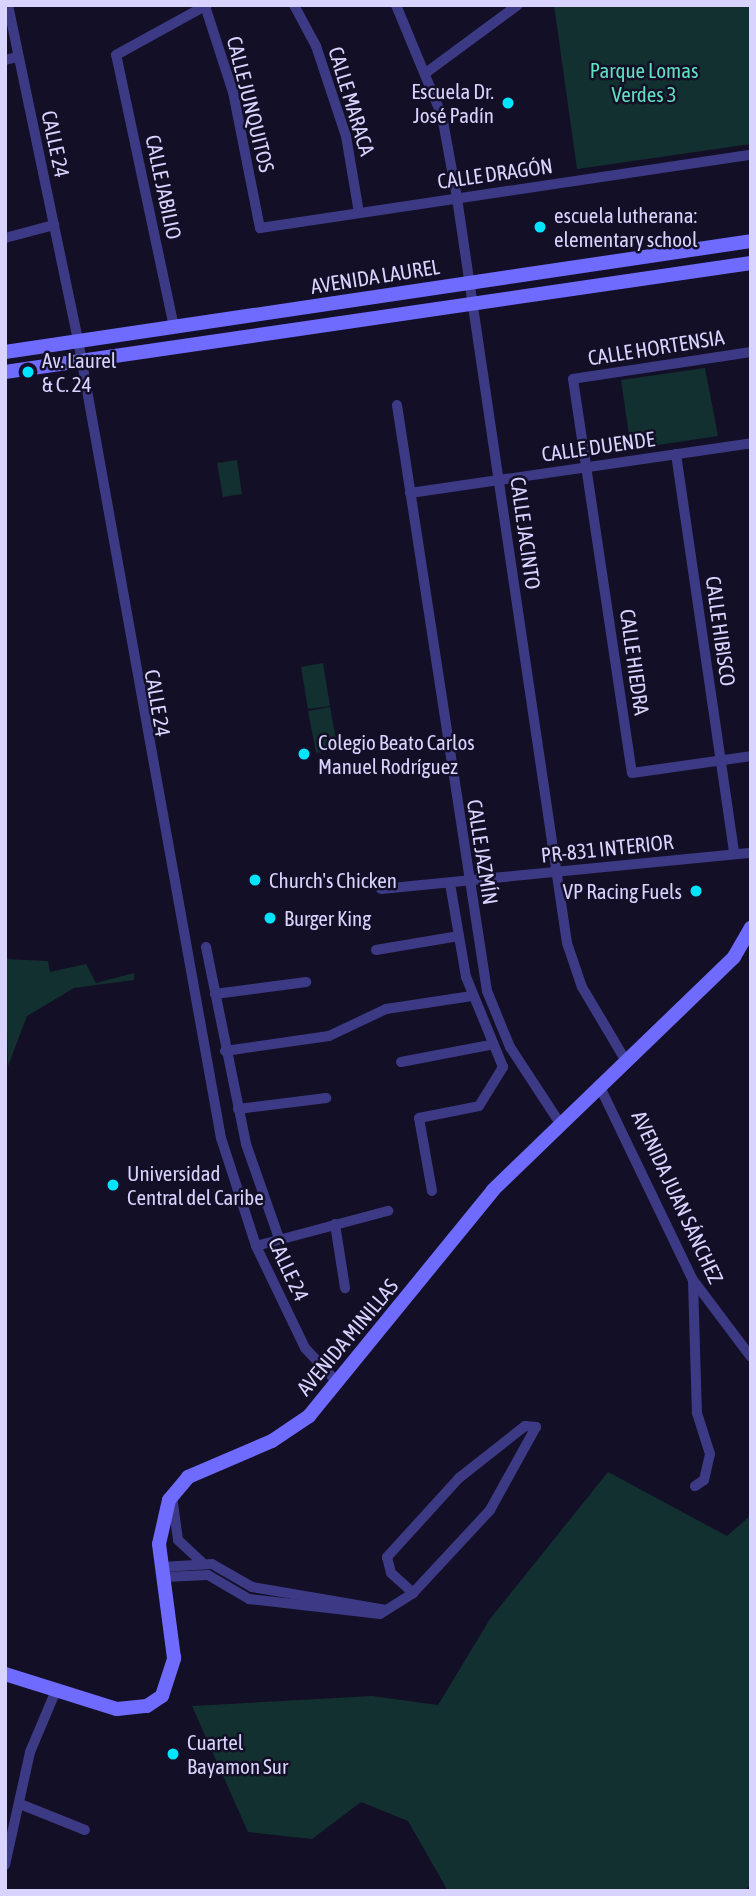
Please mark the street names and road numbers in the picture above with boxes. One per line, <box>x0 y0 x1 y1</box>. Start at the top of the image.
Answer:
street label: CALLE JUNQUITOS <box>222 33 280 175</box>
street label: CALLE MARACA <box>323 43 381 159</box>
street label: CALLE 24 <box>37 108 75 180</box>
street label: CALLE JABILIO <box>141 133 187 241</box>
street label: CALLE DRAGÓN <box>436 152 554 194</box>
street label: AVENIDA LAUREL <box>309 253 441 299</box>
street label: CALLE HORTENSIA <box>586 324 726 370</box>
street label: CALLE DUENDE <box>540 426 656 466</box>
street label: CALLE JACINTO <box>506 475 546 591</box>
street label: CALLE HIBISCO <box>701 574 741 688</box>
street label: CALLE HIEDRA <box>615 607 655 717</box>
street label: CALLE 24 <box>140 668 176 738</box>
street label: CALLE JAZMÍN <box>462 798 504 906</box>
street label: PR-831 INTERIOR <box>540 829 674 867</box>
street label: AVENIDA JUAN SÁNCHEZ <box>627 1106 729 1288</box>
street label: CALLE 24 <box>263 1233 315 1305</box>
street label: AVENIDA MINILLAS <box>291 1274 403 1400</box>

